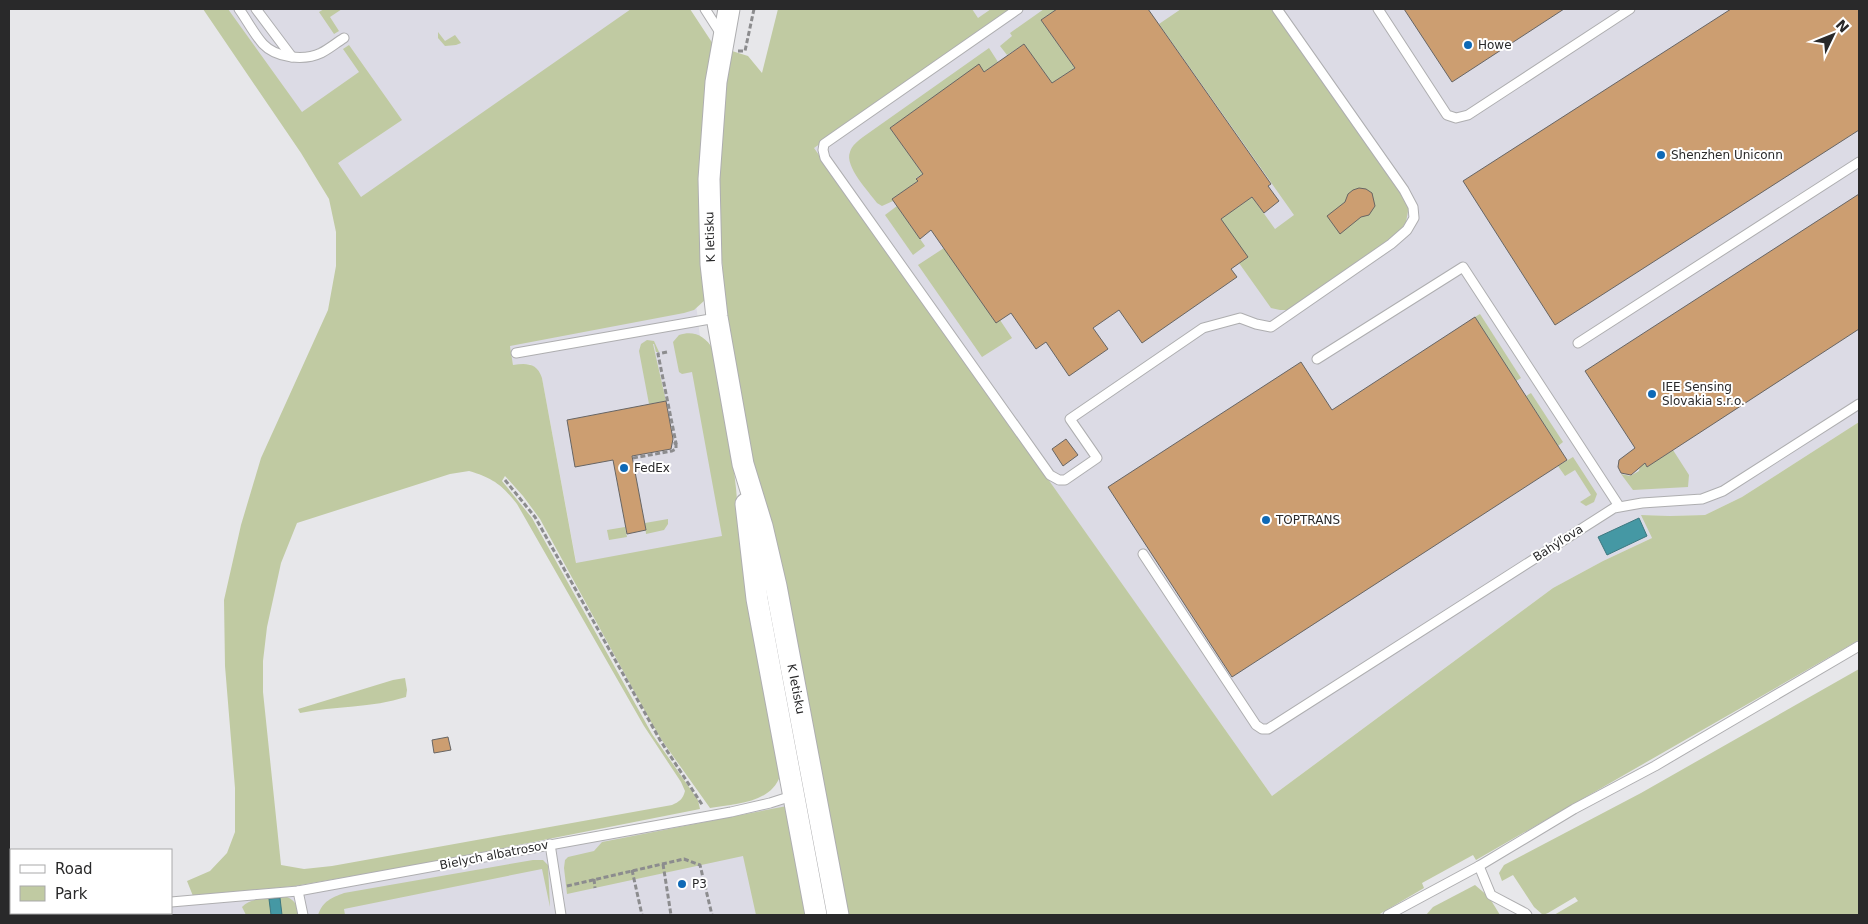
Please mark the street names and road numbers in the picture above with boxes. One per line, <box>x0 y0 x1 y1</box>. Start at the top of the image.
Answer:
street label: K letisku <box>702 211 718 263</box>
street label: Bahýľova <box>1530 522 1586 564</box>
street label: K letisku <box>784 663 808 715</box>
street label: Bielych albatrosov <box>438 838 550 872</box>

